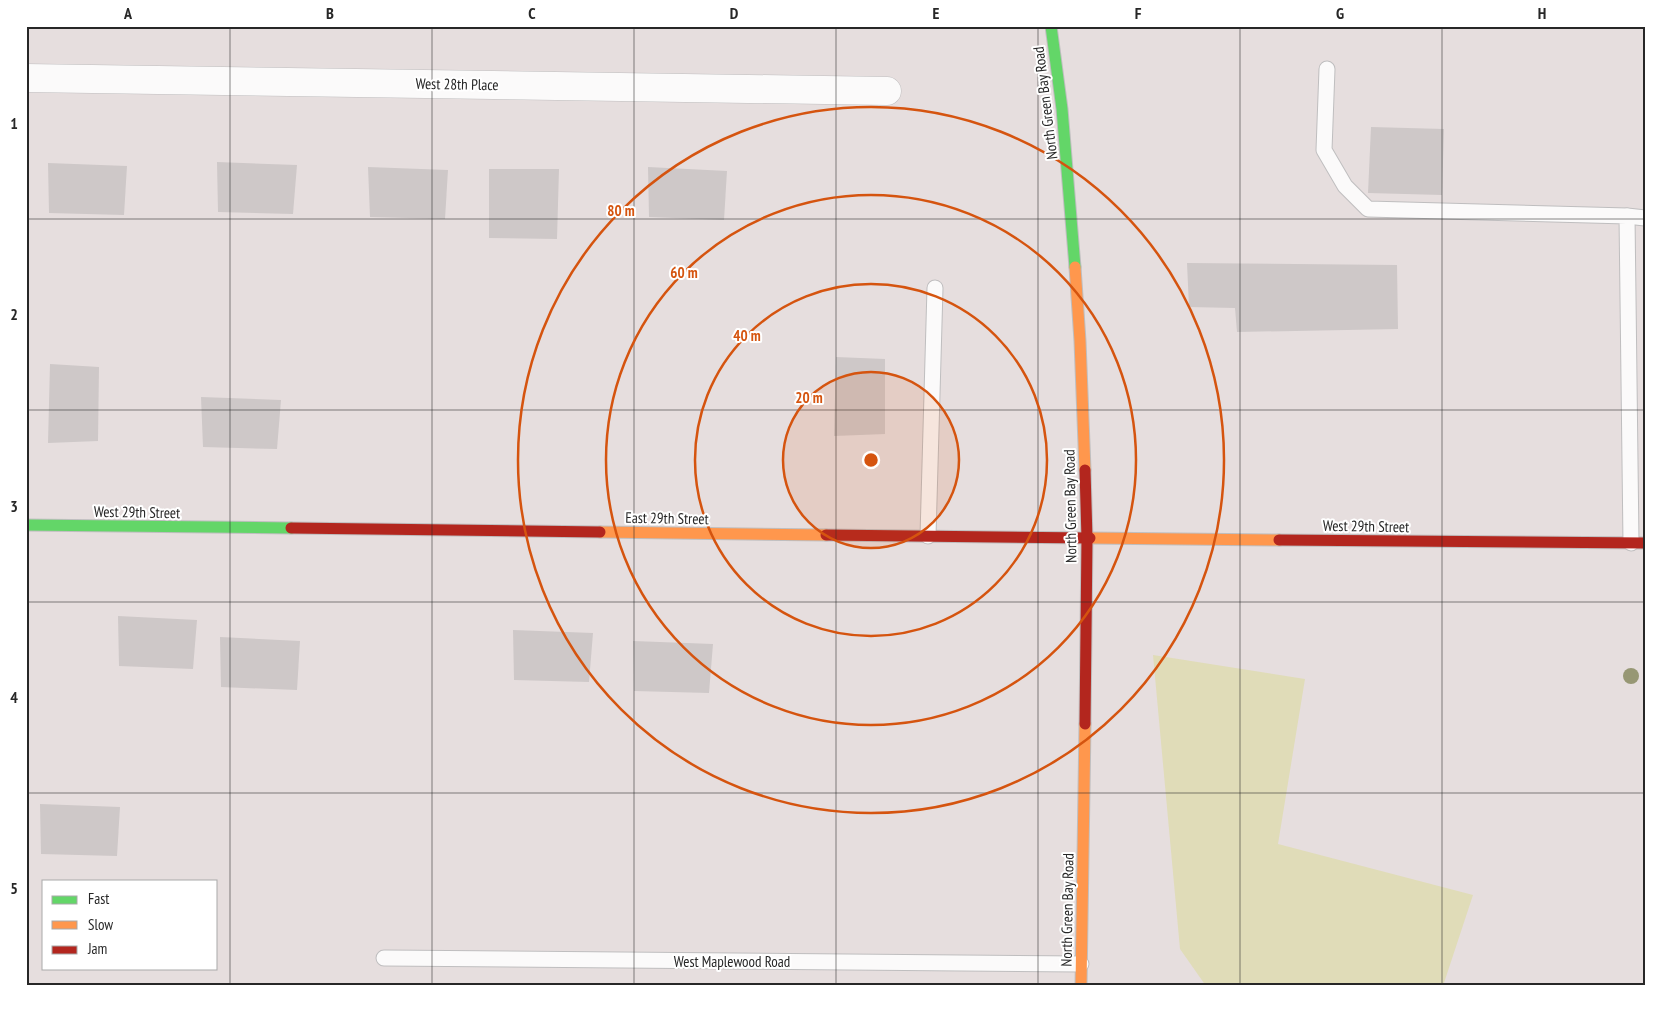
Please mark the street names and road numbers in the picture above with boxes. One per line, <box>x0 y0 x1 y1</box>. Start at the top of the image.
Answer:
street label: North Green Bay Road <box>1029 46 1061 160</box>
street label: West 28th Place <box>415 74 499 94</box>
street label: North Green Bay Road <box>1060 449 1080 563</box>
street label: West 29th Street <box>94 502 180 522</box>
street label: East 29th Street <box>625 508 709 528</box>
street label: West 29th Street <box>1323 516 1409 536</box>
street label: North Green Bay Road <box>1057 853 1077 967</box>
street label: West Maplewood Road <box>674 952 790 971</box>

